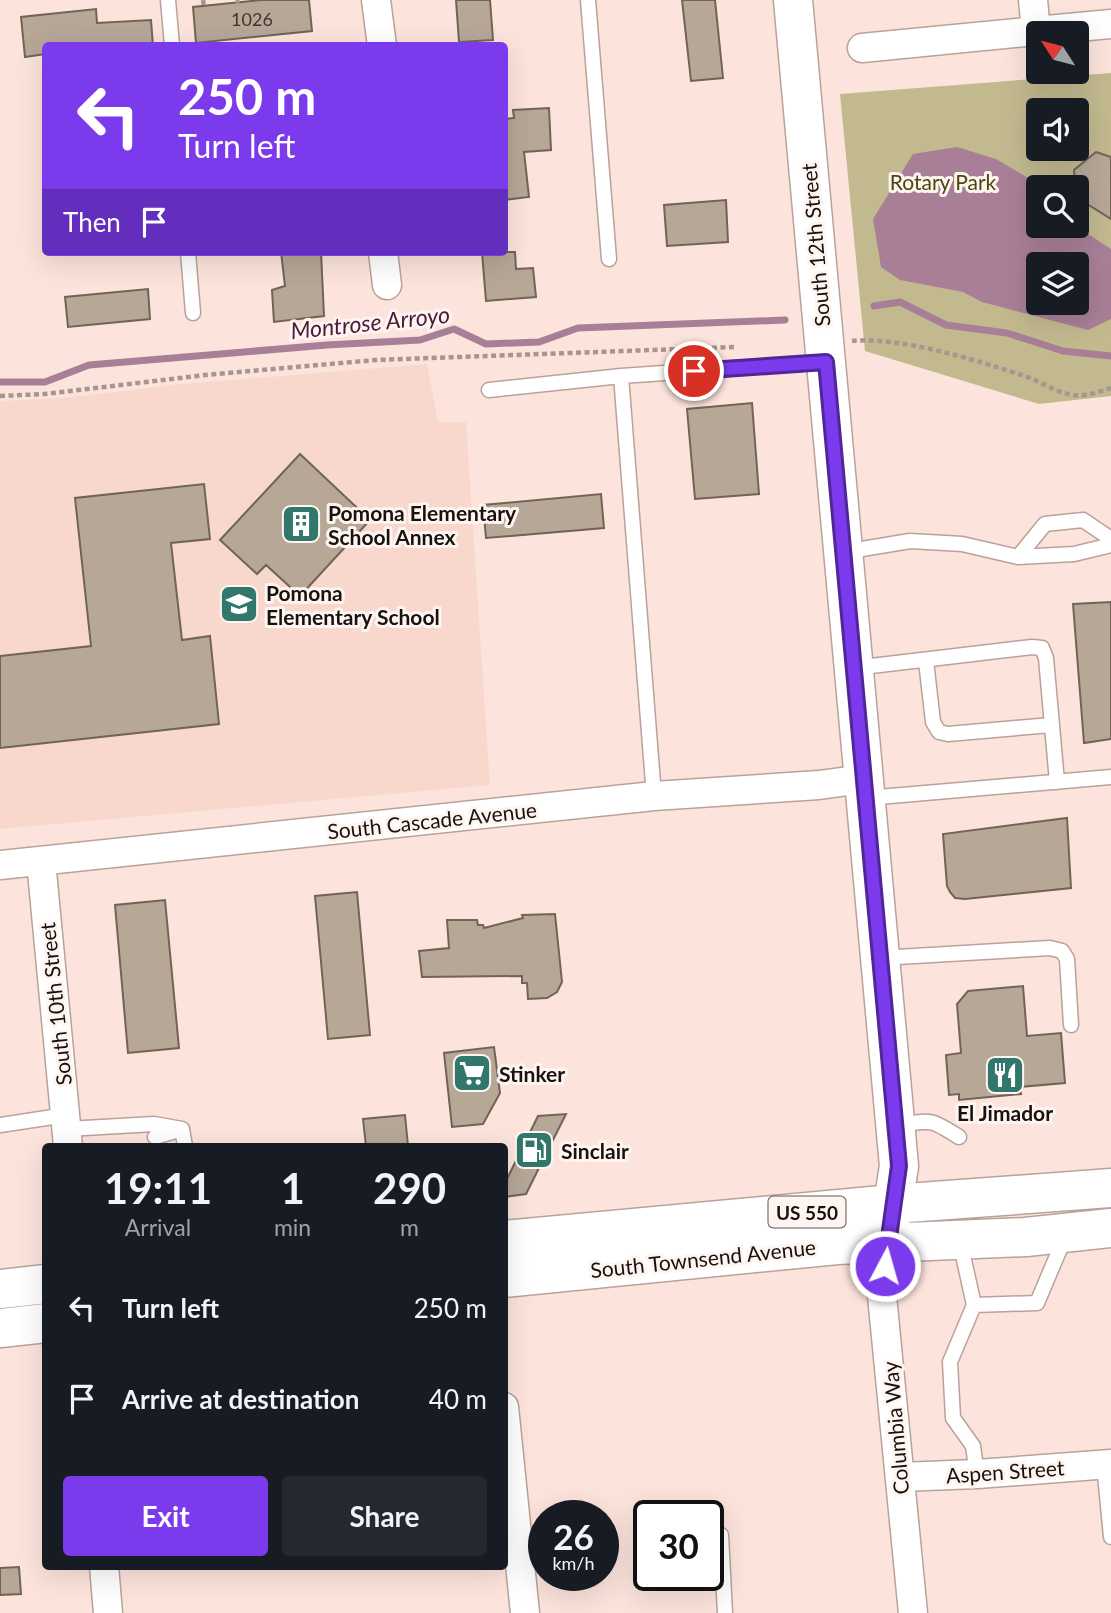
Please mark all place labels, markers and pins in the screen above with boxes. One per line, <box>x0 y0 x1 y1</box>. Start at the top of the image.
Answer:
pin <box>664 341 724 401</box>
place label: Pomona Elementary School Annex <box>328 500 517 549</box>
building icon: Pomona Elementary School Annex <box>280 503 322 545</box>
place label: Pomona Elementary School <box>266 580 440 629</box>
school or university icon: Pomona Elementary School <box>218 583 260 625</box>
supermarket icon: Stinker <box>451 1052 493 1094</box>
restaurant icon: El Jimador <box>984 1054 1026 1096</box>
place label: Stinker <box>499 1061 565 1086</box>
place label: El Jimador <box>957 1100 1053 1125</box>
fuel station icon: Sinclair <box>513 1129 555 1171</box>
place label: Sinclair <box>561 1138 629 1163</box>

